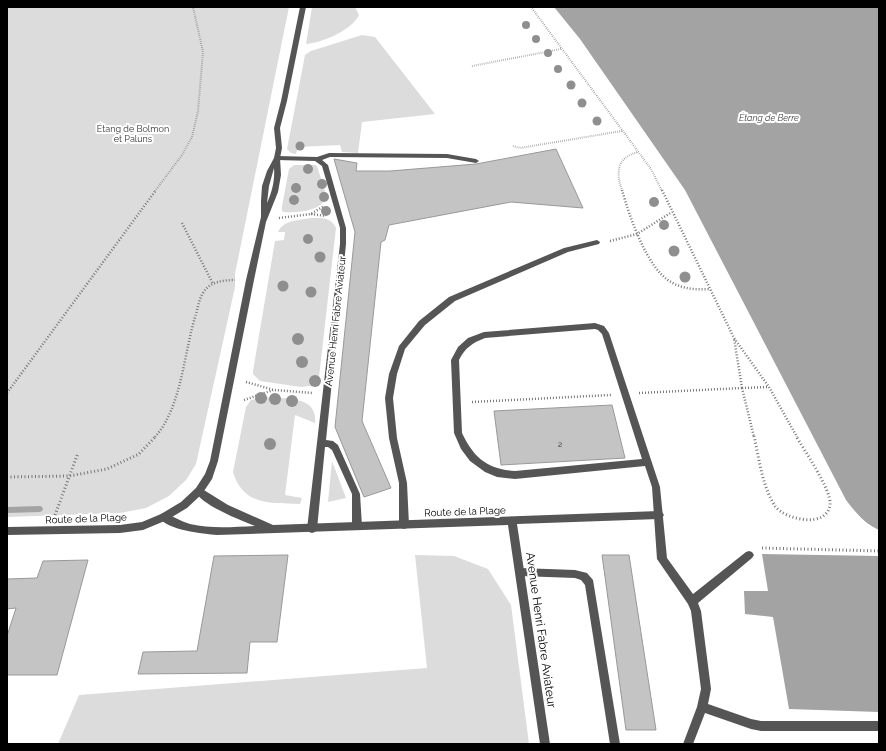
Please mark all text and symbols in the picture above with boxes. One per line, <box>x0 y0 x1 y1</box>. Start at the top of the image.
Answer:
water label: Étang de Berre <box>739 112 799 123</box>
park label: Étang de Bolmon et Paluns <box>97 123 169 144</box>
street label: Avenue Henri Fabre Aviateur <box>323 255 348 387</box>
house number: 2 <box>558 439 562 449</box>
street label: Route de la Plage <box>424 505 506 518</box>
street label: Route de la Plage <box>45 512 127 525</box>
street label: Avenue Henri Fabre Aviateur <box>523 551 559 710</box>

